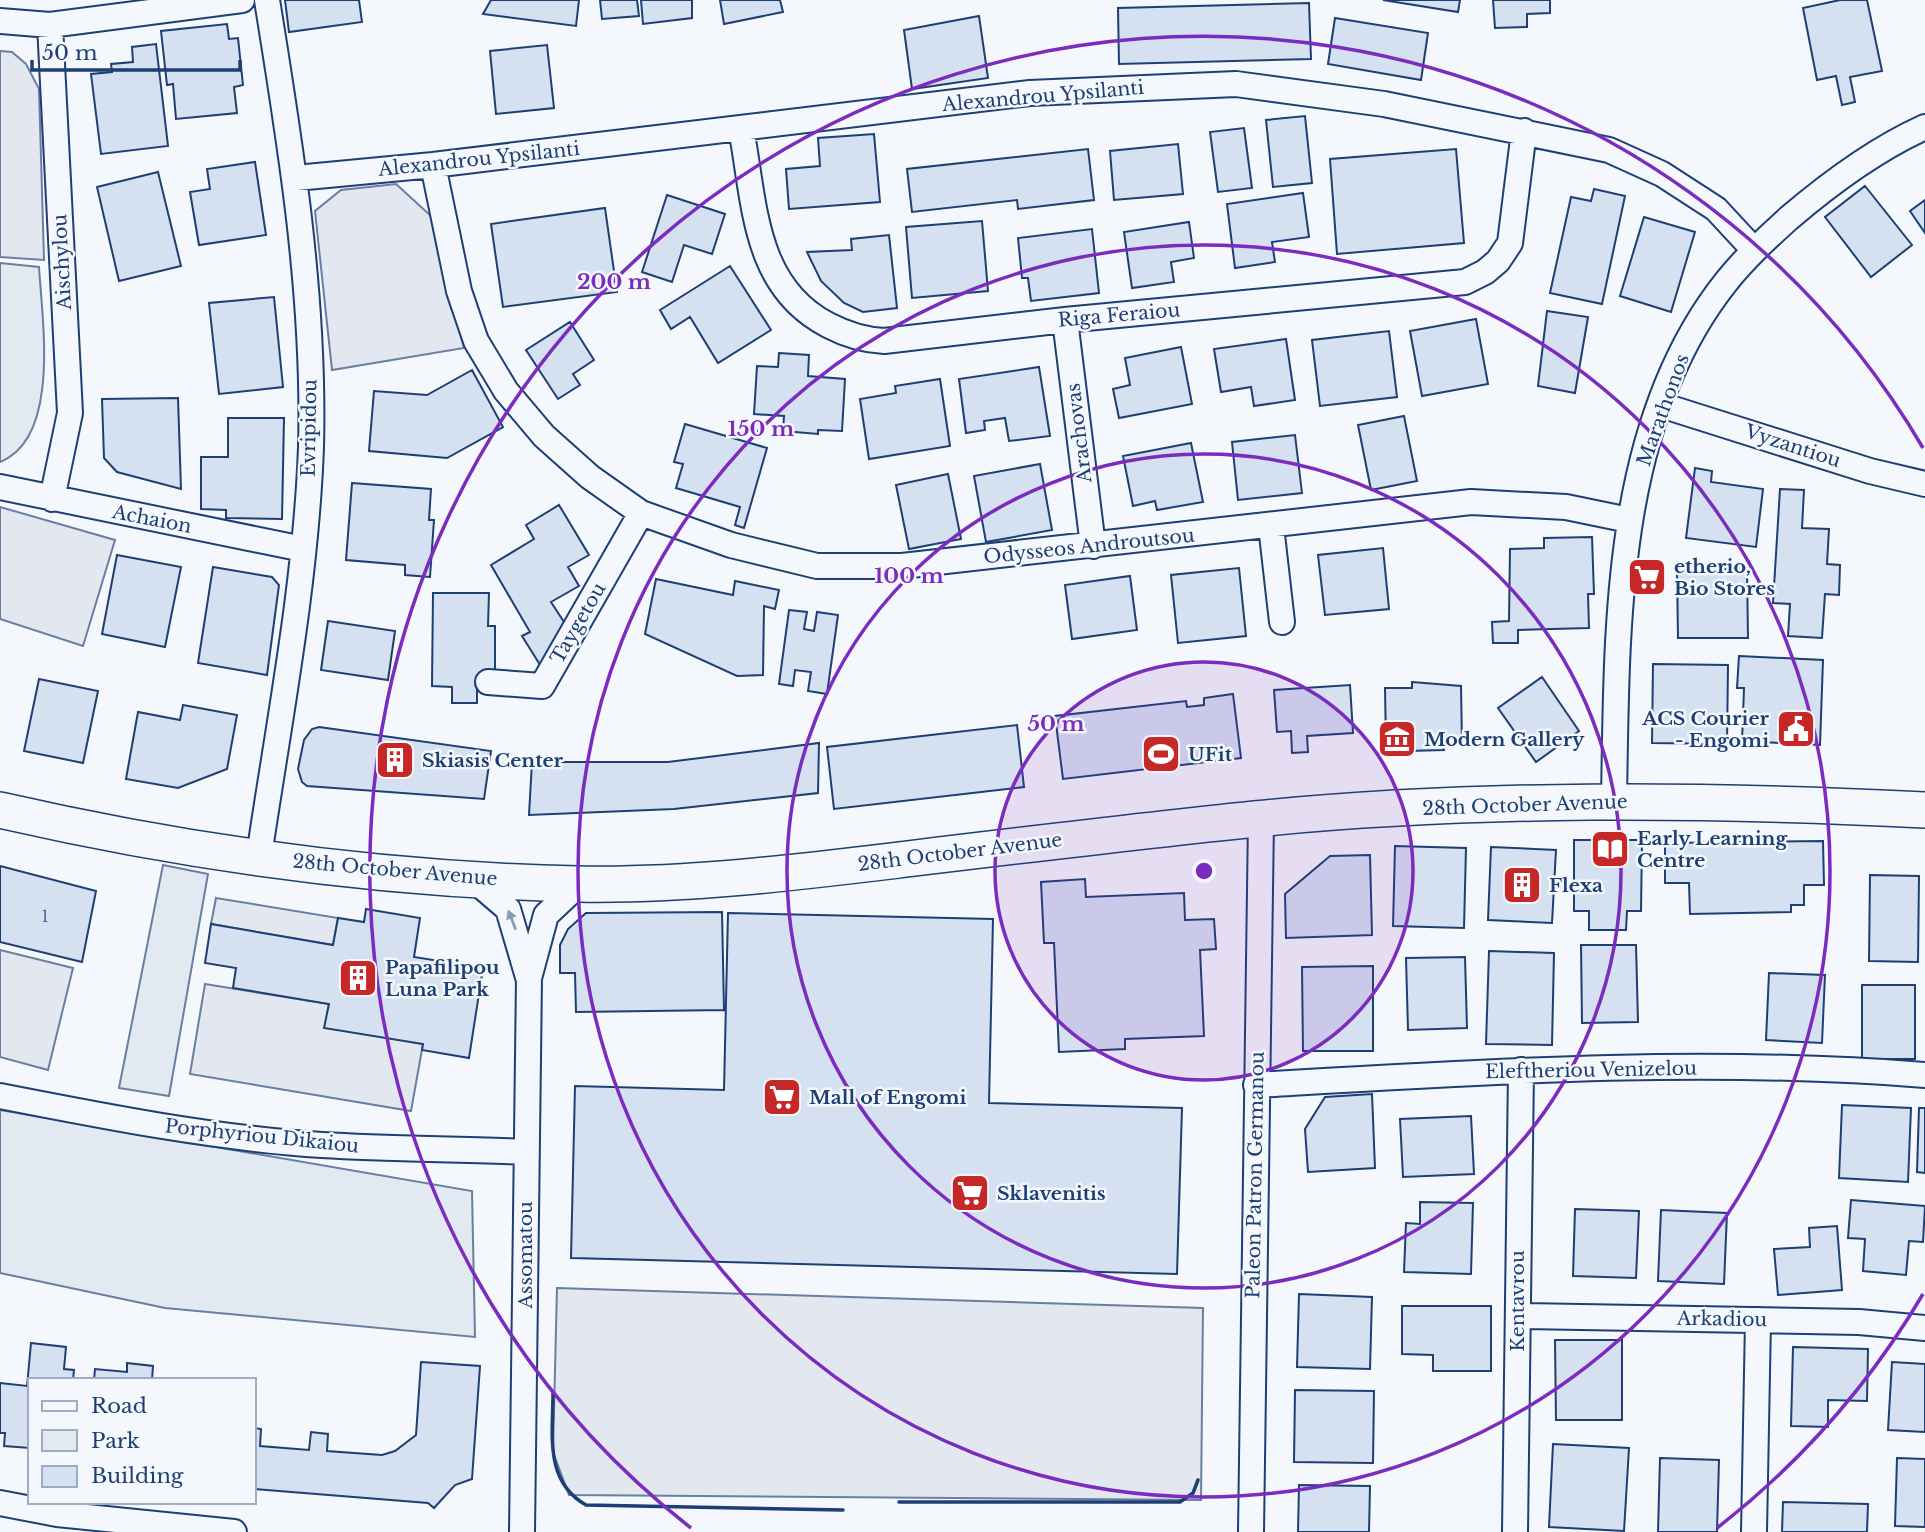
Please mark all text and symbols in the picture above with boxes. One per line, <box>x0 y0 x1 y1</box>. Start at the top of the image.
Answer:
scale bar <box>32 28 240 72</box>
text: 50 m <box>42 40 98 66</box>
street label: Alexandrou Ypsilanti <box>940 76 1145 116</box>
street label: Alexandrou Ypsilanti <box>376 137 581 181</box>
street label: Aischylou <box>48 213 76 312</box>
text: 200 m <box>577 269 651 295</box>
street label: Riga Feraiou <box>1057 298 1181 332</box>
street label: Marathonos <box>1632 351 1694 469</box>
street label: Evripidou <box>297 379 321 477</box>
street label: Arachovas <box>1061 382 1097 485</box>
text: 150 m <box>728 416 794 442</box>
street label: Vyzantiou <box>1741 419 1844 472</box>
street label: Achaion <box>109 500 194 538</box>
street label: Odysseos Androutsou <box>982 523 1196 569</box>
place label: etherio, Bio Stores <box>1674 555 1775 600</box>
supermarket icon: etherio, Bio Stores <box>1626 556 1668 598</box>
text: 100 m <box>874 563 944 589</box>
street label: Taygetou <box>546 578 611 668</box>
place label: ACS Courier - Engomi <box>1641 707 1770 752</box>
public building icon: ACS Courier - Engomi <box>1775 708 1817 750</box>
text: 50 m <box>1027 711 1085 737</box>
museum icon: Modern Gallery <box>1376 718 1418 760</box>
place label: Modern Gallery <box>1424 728 1585 751</box>
sports icon: UFit <box>1140 733 1182 775</box>
building icon: Skiasis Center <box>374 739 416 781</box>
place label: UFit <box>1188 743 1233 766</box>
place label: Skiasis Center <box>422 749 564 772</box>
street label: 28th October Avenue <box>1422 790 1628 820</box>
place label: Early Learning Centre <box>1637 827 1788 872</box>
street label: 28th October Avenue <box>857 828 1063 876</box>
library icon: Early Learning Centre <box>1589 828 1631 870</box>
street label: 28th October Avenue <box>292 850 498 890</box>
centre of rings <box>1192 859 1216 883</box>
building icon: Flexa <box>1501 864 1543 906</box>
place label: Flexa <box>1549 874 1603 897</box>
house number: 1 <box>41 906 49 926</box>
one-way arrow <box>506 909 517 930</box>
place label: Papafilipou Luna Park <box>385 956 500 1001</box>
building icon: Papafilipou Luna Park <box>337 957 379 999</box>
street label: Paleon Patron Germanou <box>1241 1051 1269 1299</box>
street label: Eleftheriou Venizelou <box>1485 1057 1697 1083</box>
supermarket icon: Mall of Engomi <box>761 1076 803 1118</box>
place label: Mall of Engomi <box>809 1086 967 1109</box>
street label: Porphyriou Dikaiou <box>164 1114 360 1158</box>
supermarket icon: Sklavenitis <box>949 1172 991 1214</box>
place label: Sklavenitis <box>997 1182 1106 1205</box>
street label: Assomatou <box>514 1201 537 1310</box>
street label: Kentavrou <box>1506 1250 1529 1352</box>
street label: Arkadiou <box>1676 1307 1768 1331</box>
legend <box>28 1378 256 1504</box>
text: Road <box>91 1393 147 1419</box>
text: Park <box>91 1428 140 1454</box>
text: Building <box>91 1463 184 1489</box>

